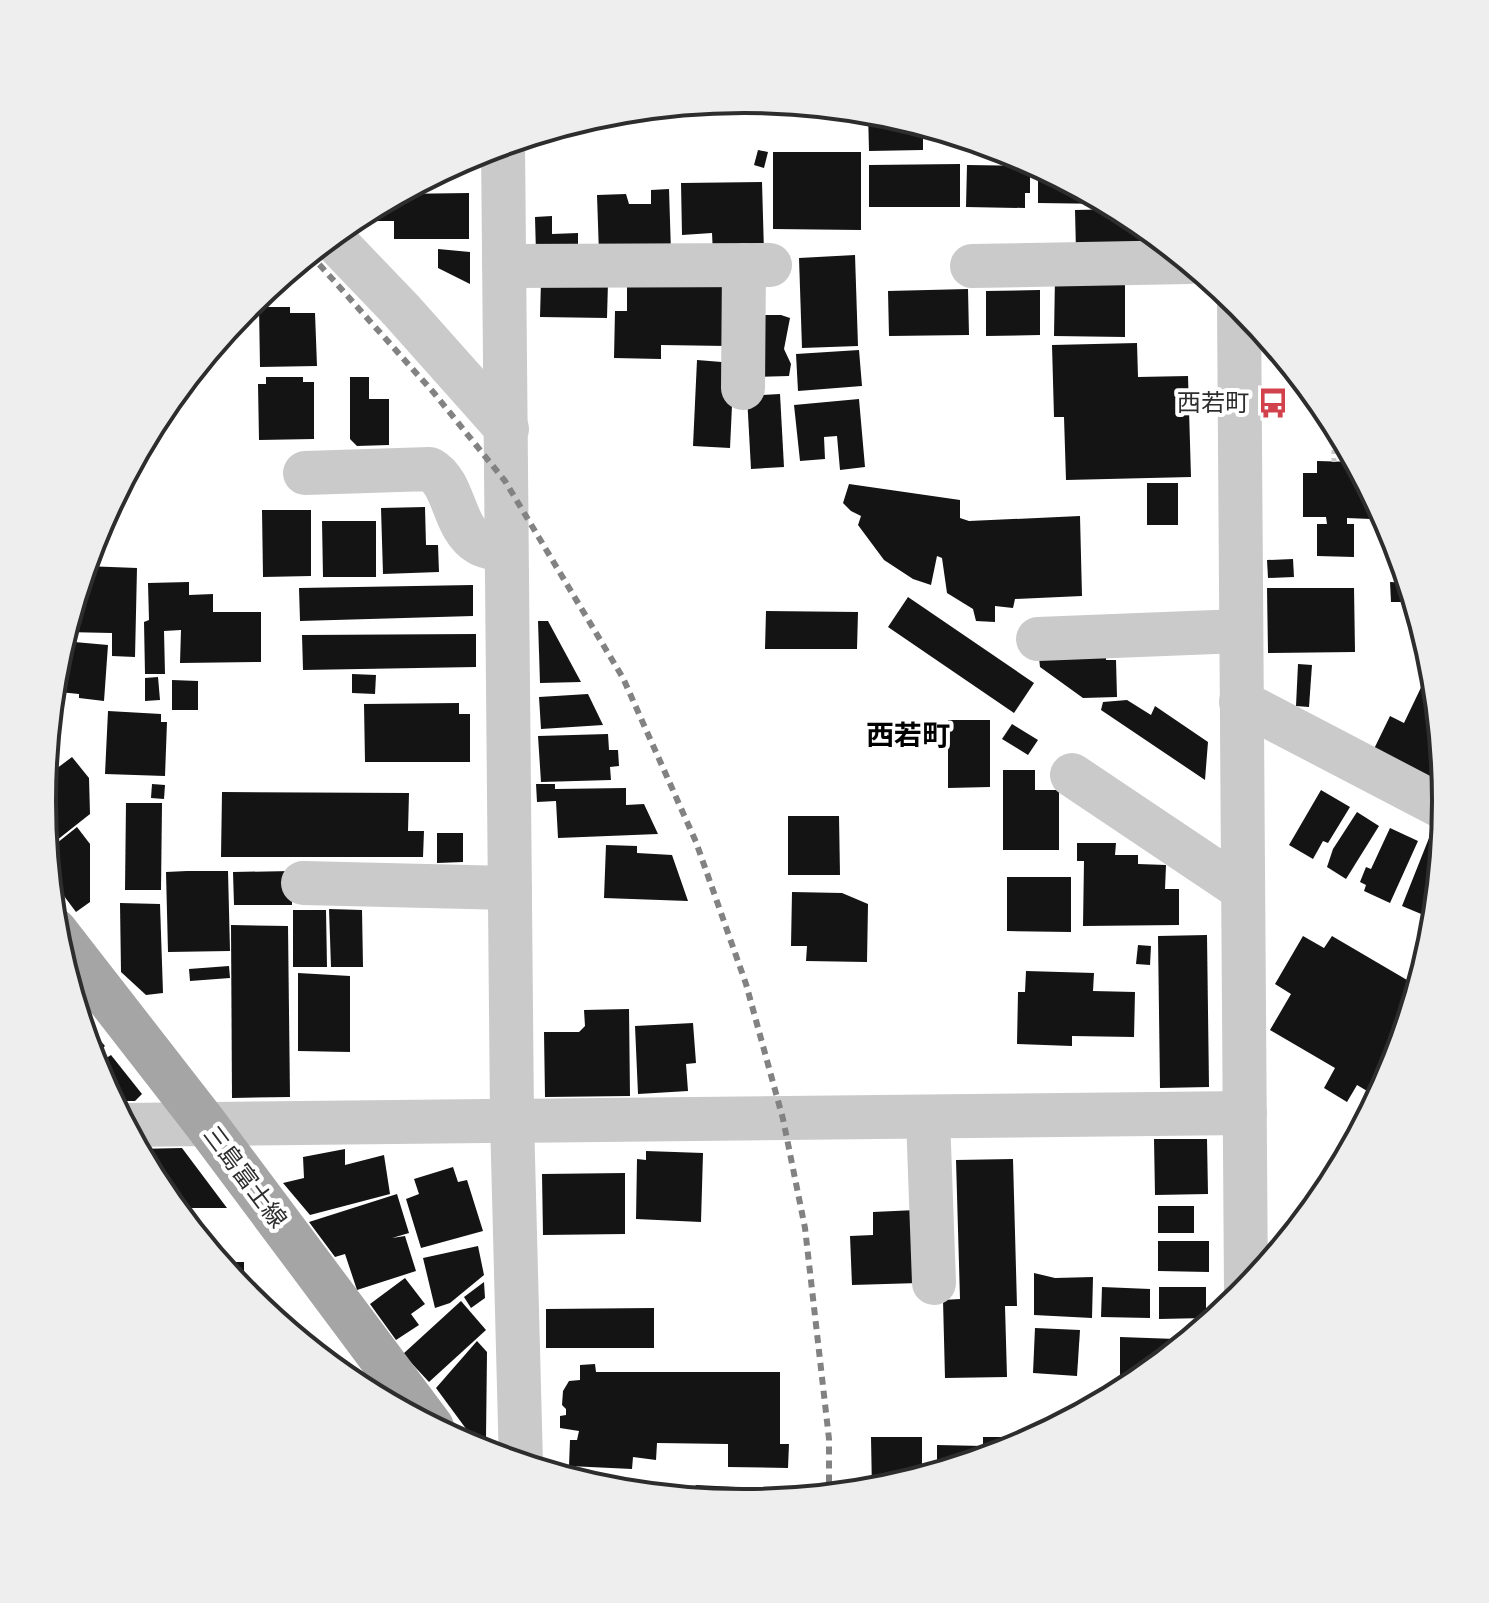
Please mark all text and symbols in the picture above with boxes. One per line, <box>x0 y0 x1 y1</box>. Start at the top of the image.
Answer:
bus stop icon: 西若町 <box>1256 386 1290 420</box>
place label: 西若町 <box>1177 389 1249 417</box>
district label: 西若町 <box>866 719 950 752</box>
street label: 三島富士線 <box>198 1121 292 1233</box>

